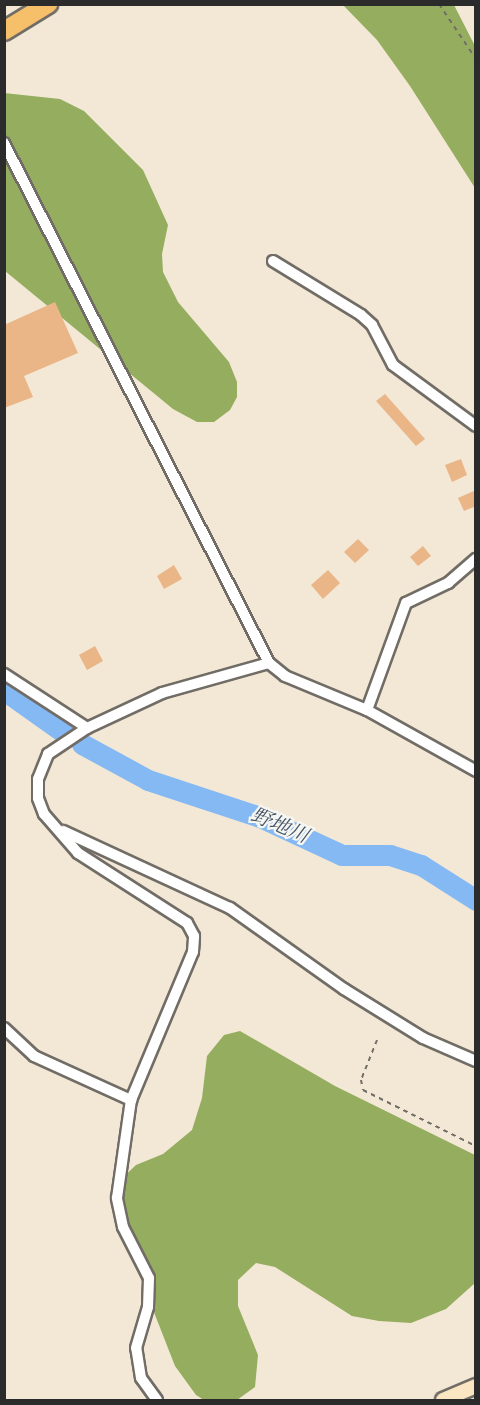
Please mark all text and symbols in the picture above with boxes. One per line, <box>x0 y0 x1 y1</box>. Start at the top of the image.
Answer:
water label: 野地川 <box>247 804 311 850</box>

